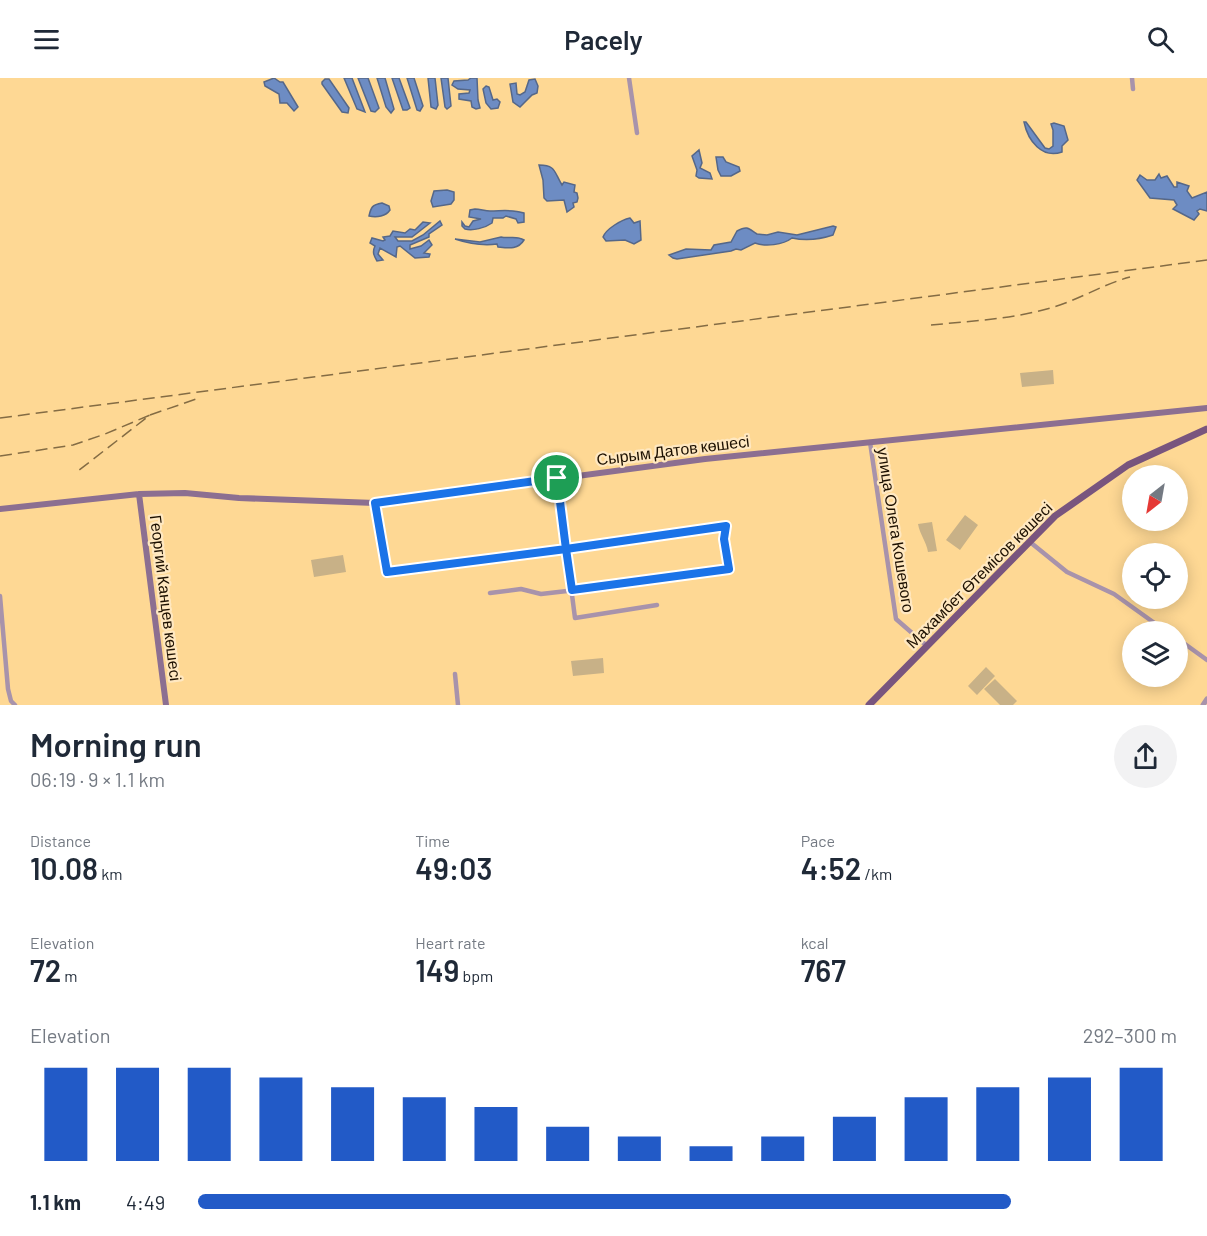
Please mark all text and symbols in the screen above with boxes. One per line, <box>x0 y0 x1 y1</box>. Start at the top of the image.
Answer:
icon: menu <box>30 23 63 56</box>
text: Pacely <box>564 23 643 55</box>
icon: search <box>1144 23 1177 56</box>
street label: Сырым Датов көшесі <box>595 431 751 468</box>
street label: улица Олега Кошевого <box>874 446 919 614</box>
pin <box>531 452 582 503</box>
icon: arrive <box>540 461 573 494</box>
north arrow <box>1122 465 1188 531</box>
map controls <box>1122 465 1188 687</box>
street label: Махамбет Өтемісов көшесі <box>902 498 1056 652</box>
street label: Георгий Канцев көшесі <box>147 514 186 682</box>
button: locate <box>1122 543 1188 609</box>
button: layers <box>1122 621 1188 687</box>
text: Morning run <box>30 724 202 764</box>
button: share <box>1114 725 1177 788</box>
text: 06:19 · 9 × 1.1 km <box>30 767 165 791</box>
text: Distance <box>30 831 91 850</box>
text: Time <box>415 831 450 850</box>
text: Pace <box>801 831 835 850</box>
text: 10.08 <box>30 850 98 886</box>
text: 49:03 <box>415 850 492 886</box>
text: 4:52 <box>801 850 861 886</box>
text: km <box>98 864 122 883</box>
text: /km <box>861 864 892 883</box>
text: Elevation <box>30 933 94 952</box>
text: Heart rate <box>415 933 486 952</box>
text: kcal <box>801 933 829 952</box>
text: 72 <box>30 952 61 988</box>
text: 149 <box>415 952 459 988</box>
text: 767 <box>801 952 846 988</box>
text: m <box>61 966 78 985</box>
text: bpm <box>459 966 493 985</box>
text: Elevation <box>30 1023 111 1047</box>
text: 292–300 m <box>1083 1023 1177 1047</box>
text: 1.1 km <box>30 1190 81 1214</box>
text: 4:49 <box>126 1190 165 1214</box>

